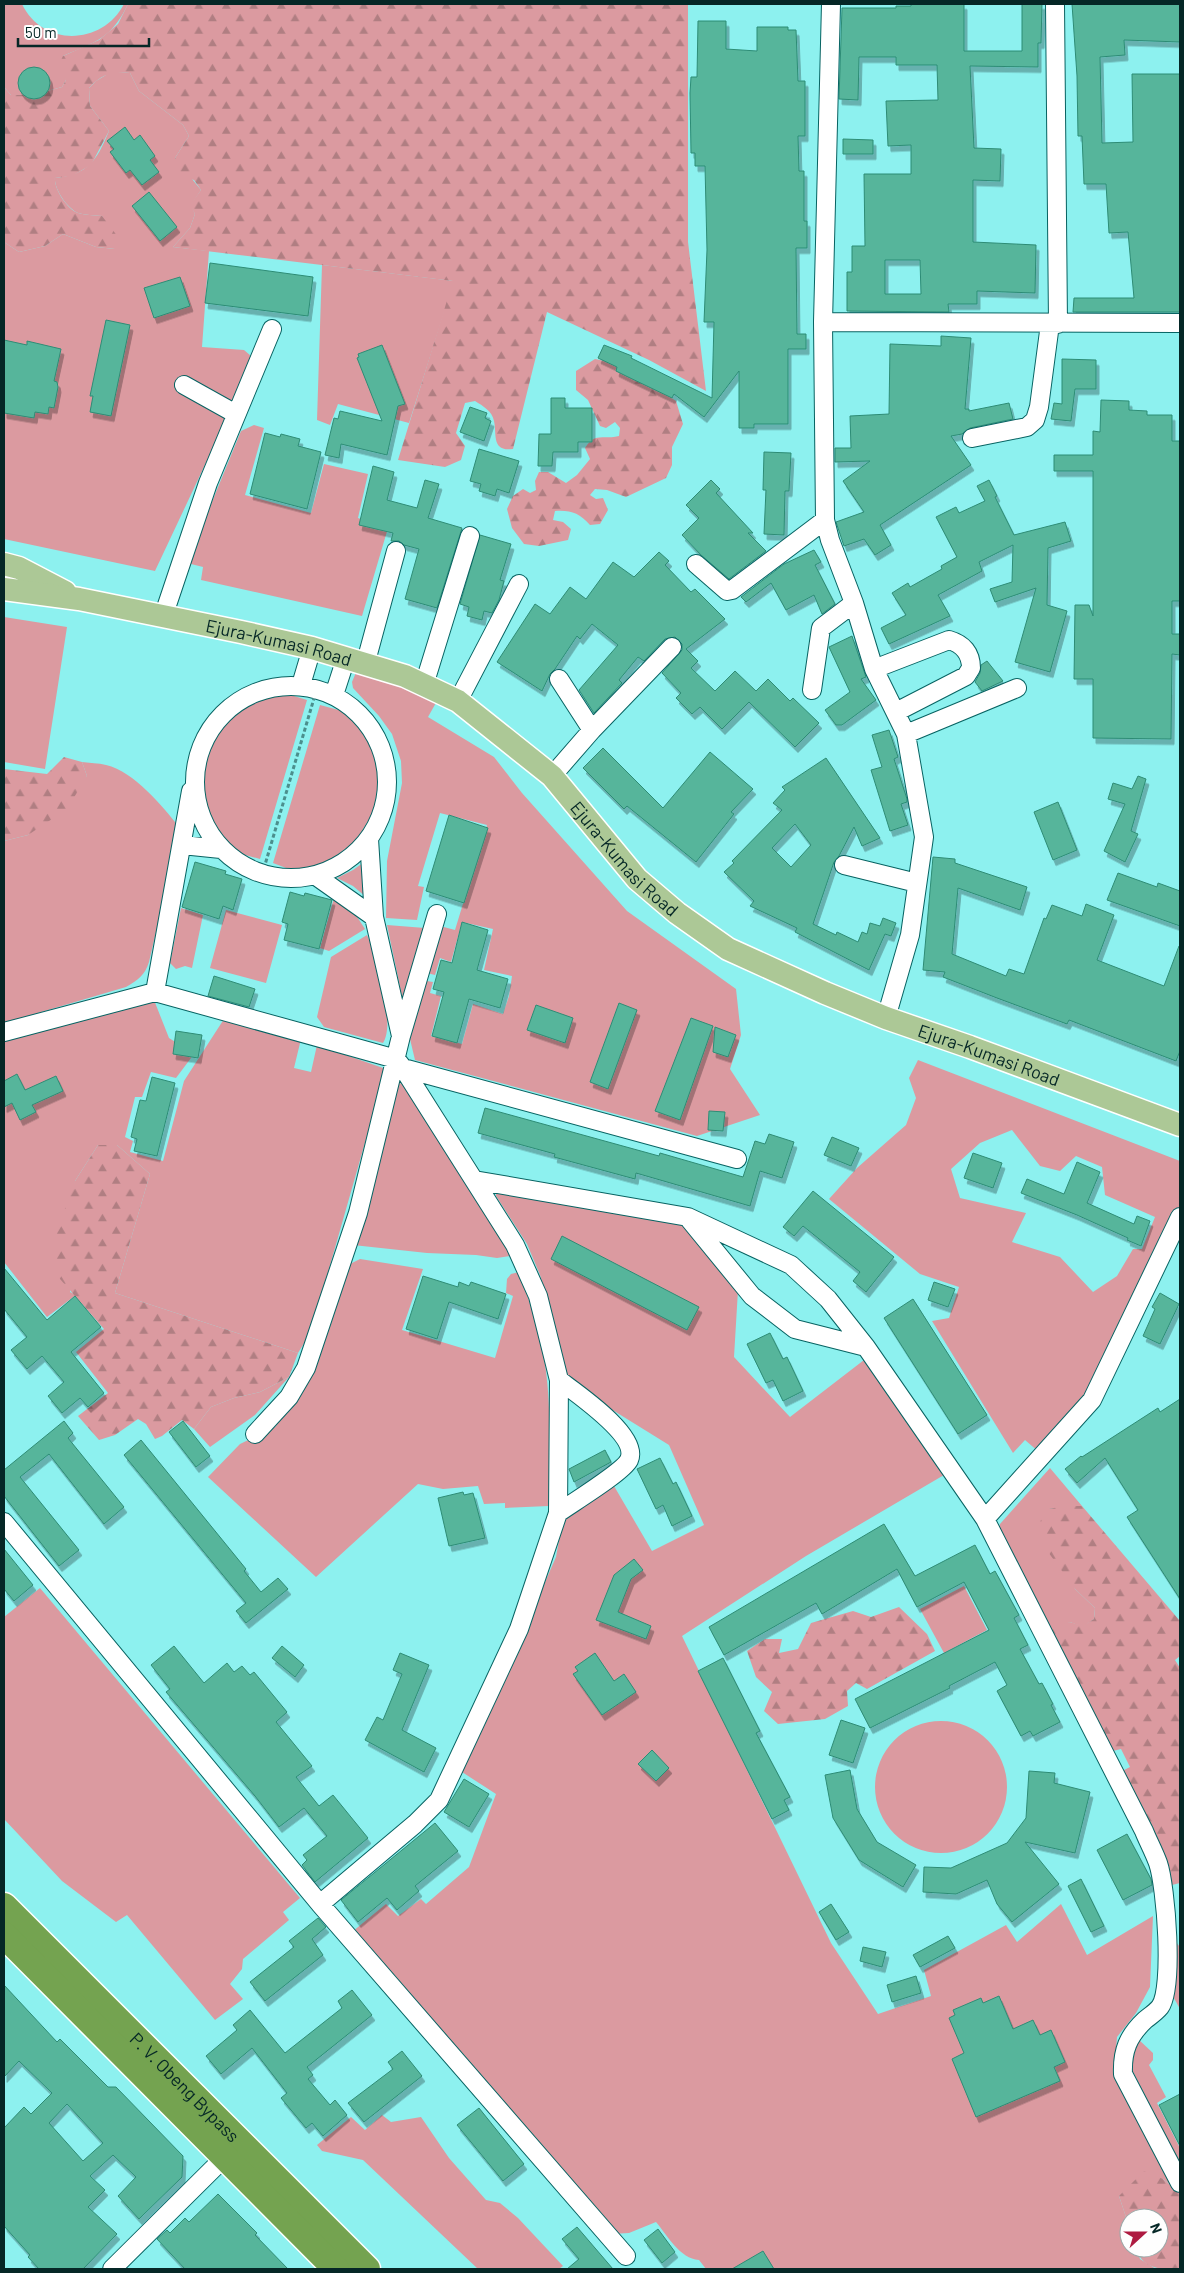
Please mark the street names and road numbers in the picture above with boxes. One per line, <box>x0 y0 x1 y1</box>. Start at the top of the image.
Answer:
street label: Ejura-Kumasi Road <box>204 614 354 670</box>
street label: Ejura-Kumasi Road <box>566 796 683 921</box>
street label: Ejura-Kumasi Road <box>915 1019 1063 1090</box>
street label: P. V. Obeng Bypass <box>126 2028 244 2146</box>

